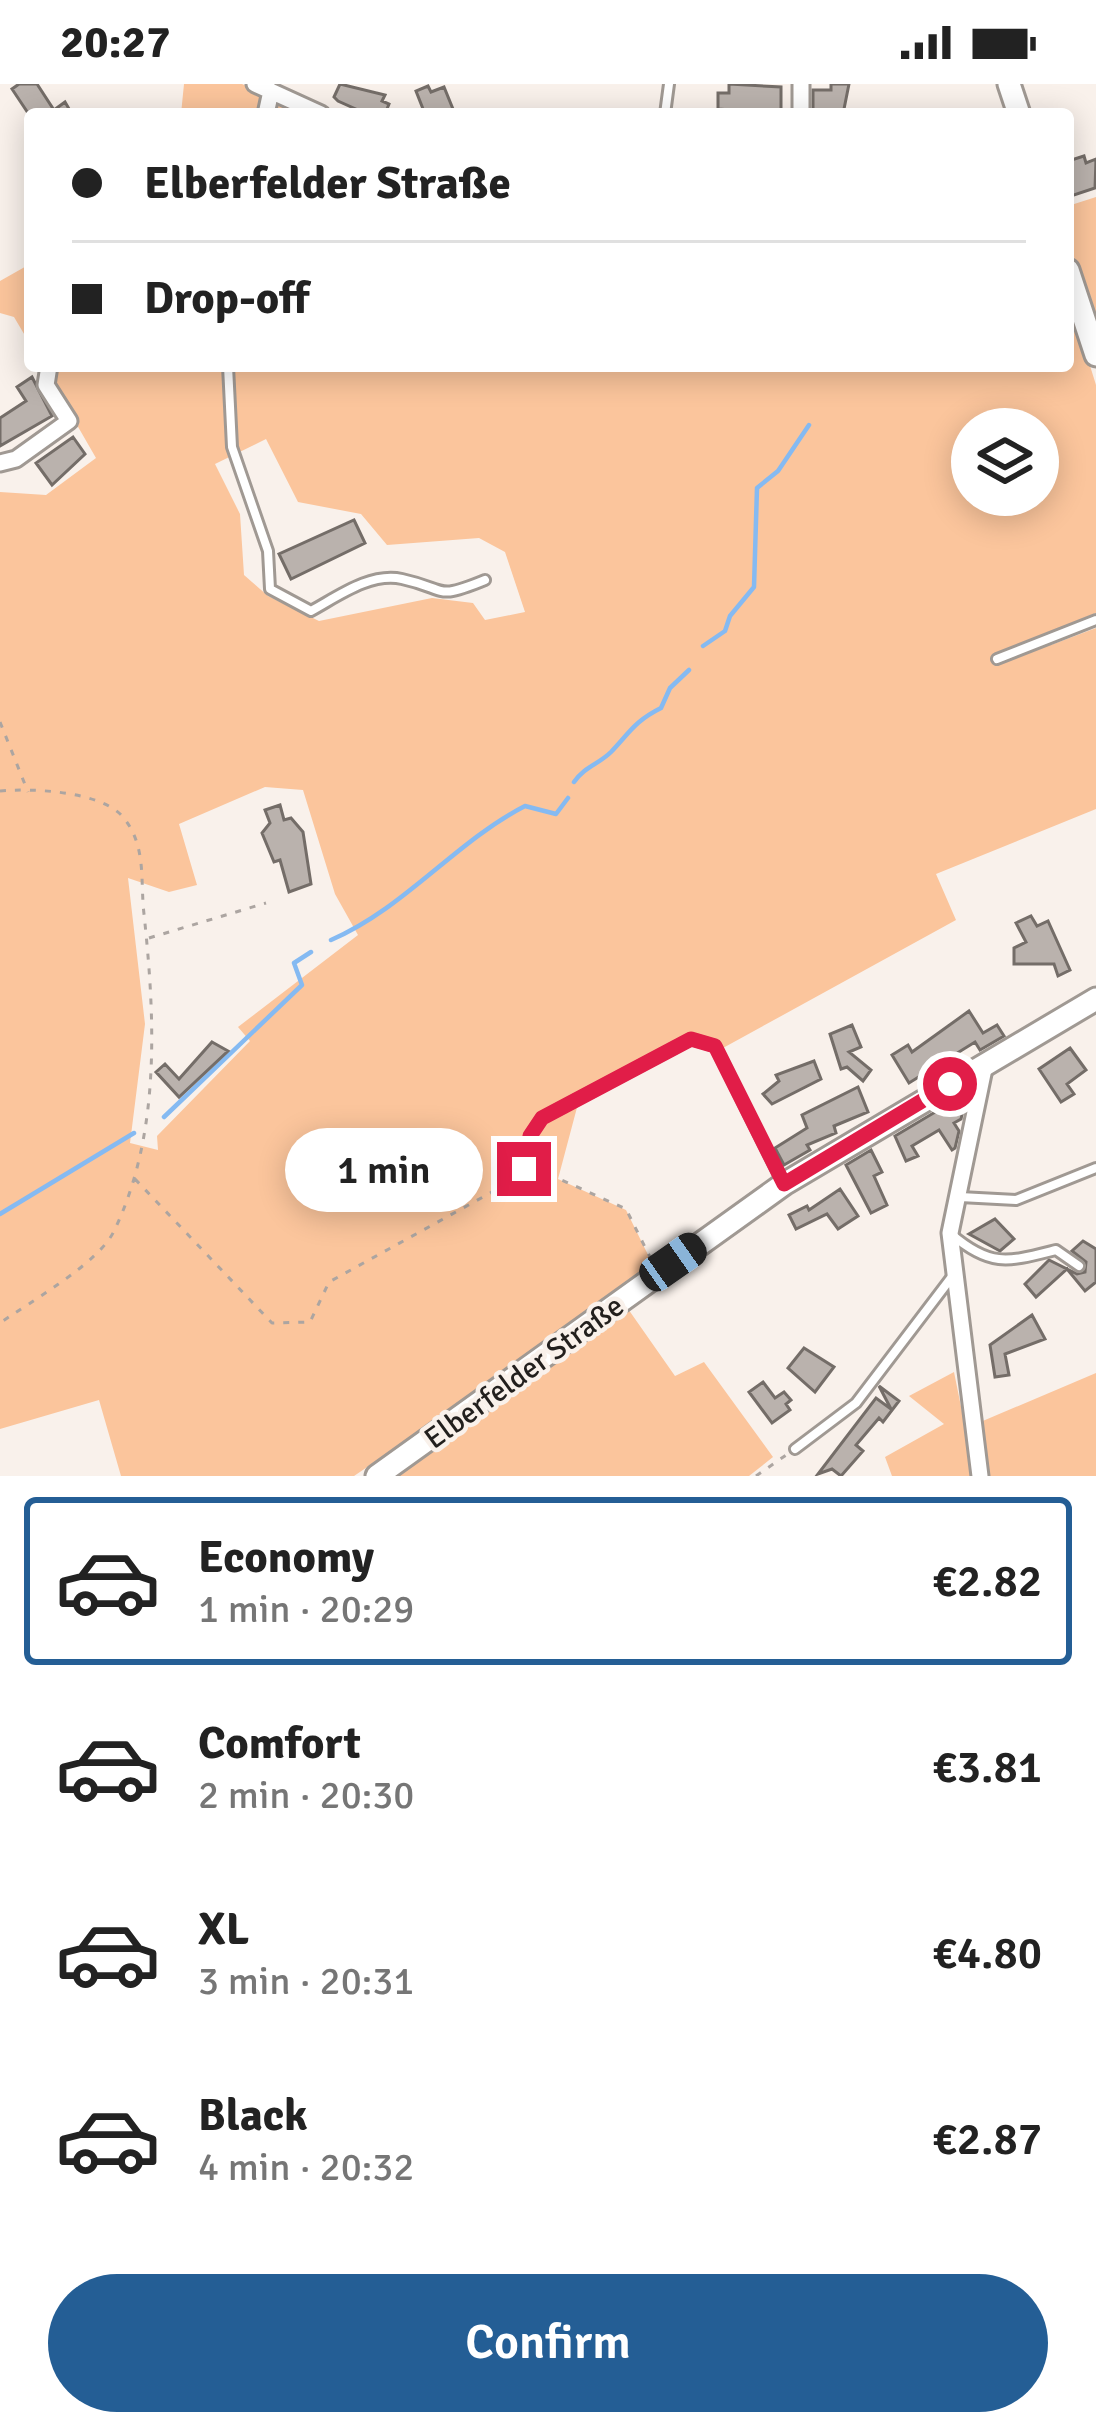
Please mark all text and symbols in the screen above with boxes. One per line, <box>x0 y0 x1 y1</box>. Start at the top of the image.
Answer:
text: 20:27 <box>60 15 170 70</box>
text: Elberfelder Straße <box>144 156 511 211</box>
text: Drop-off <box>144 271 309 326</box>
map controls <box>951 408 1059 516</box>
button: layers <box>951 408 1059 516</box>
route start <box>923 1057 977 1111</box>
callout: 1 min <box>284 1127 482 1211</box>
route end <box>497 1142 551 1196</box>
text: 1 min <box>337 1146 431 1194</box>
car <box>633 1227 713 1297</box>
street label: Elberfelder Straße <box>417 1288 631 1457</box>
icon: car <box>54 1527 162 1635</box>
text: Economy <box>198 1530 374 1585</box>
text: €2.82 <box>932 1554 1042 1609</box>
text: 1 min · 20:29 <box>198 1585 414 1633</box>
icon: car <box>54 1713 162 1821</box>
text: Comfort <box>198 1716 361 1771</box>
text: €3.81 <box>932 1740 1042 1795</box>
text: 2 min · 20:30 <box>198 1771 414 1819</box>
icon: car <box>54 1899 162 2007</box>
text: XL <box>198 1902 249 1957</box>
text: €4.80 <box>932 1926 1042 1981</box>
text: 3 min · 20:31 <box>198 1957 414 2005</box>
icon: car <box>54 2085 162 2193</box>
text: Black <box>198 2088 308 2143</box>
text: €2.87 <box>932 2112 1042 2167</box>
text: 4 min · 20:32 <box>198 2143 414 2191</box>
button: Confirm <box>48 2274 1048 2412</box>

